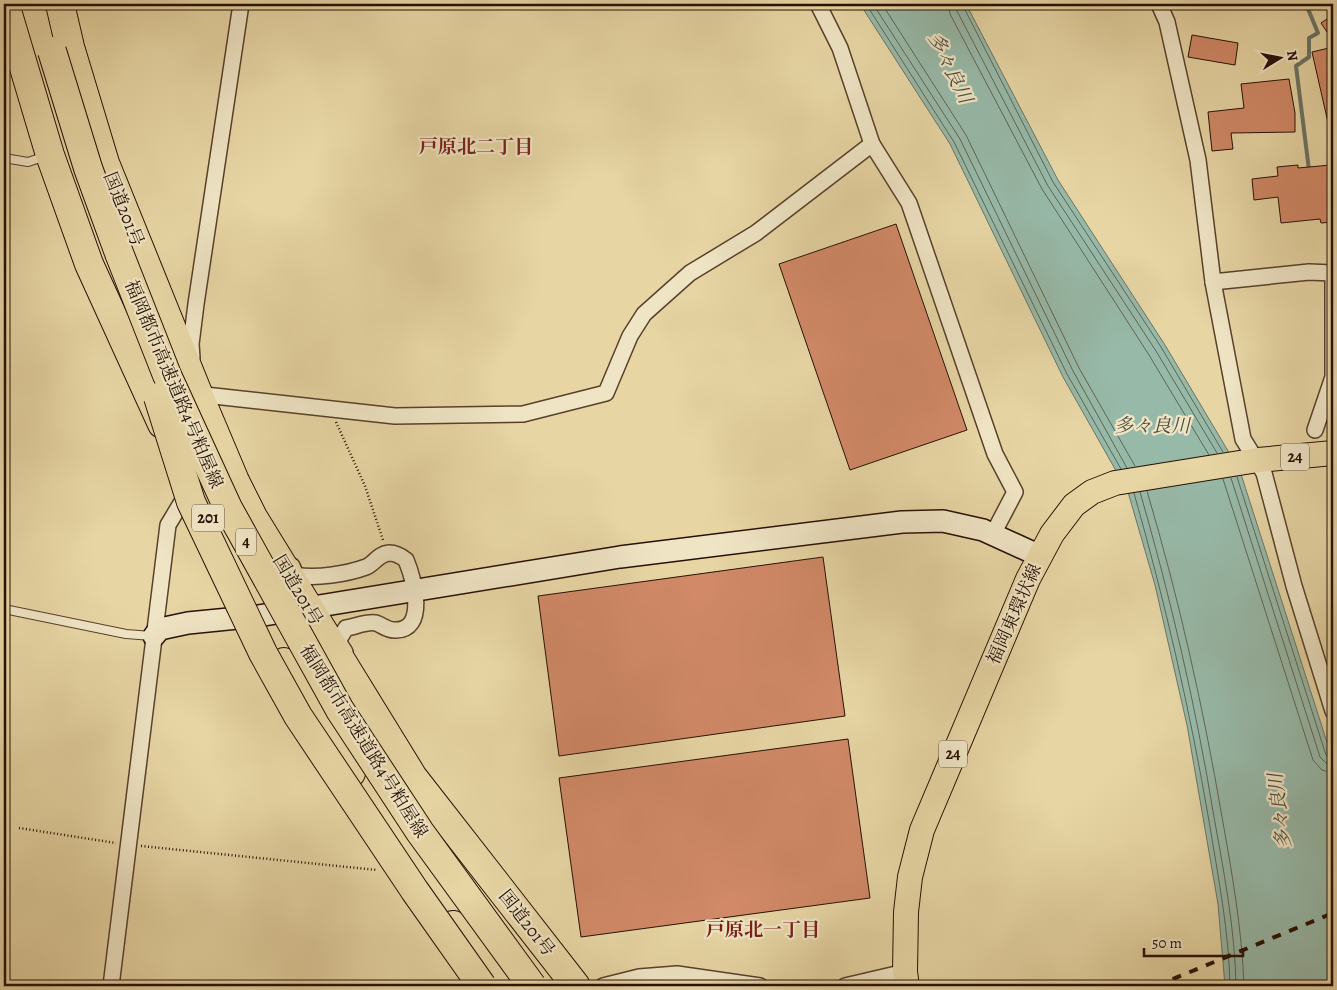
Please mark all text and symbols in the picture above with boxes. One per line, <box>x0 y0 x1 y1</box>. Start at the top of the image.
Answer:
water label: 多々良川 <box>922 28 979 110</box>
north arrow <box>1254 32 1304 82</box>
text: N <box>1282 49 1303 63</box>
district label: 戸原北二丁目 <box>419 134 533 160</box>
street label: 国道201号 <box>98 168 150 250</box>
street label: 福岡都市高速道路4号粕屋線 <box>119 276 229 492</box>
water label: 多々良川 <box>1114 413 1192 439</box>
road number: 24 <box>1281 444 1309 471</box>
road number: 201 <box>192 504 224 532</box>
road number: 4 <box>236 528 256 556</box>
street label: 国道201号 <box>268 550 328 630</box>
street label: 福岡東環状線 <box>981 560 1047 668</box>
street label: 福岡都市高速道路4号粕屋線 <box>294 640 434 842</box>
road number: 24 <box>939 741 967 768</box>
water label: 多々良川 <box>1262 770 1298 850</box>
street label: 国道201号 <box>493 885 561 961</box>
district label: 戸原北一丁目 <box>706 917 820 943</box>
scale bar <box>1144 925 1243 957</box>
text: 50 m <box>1152 933 1182 953</box>

